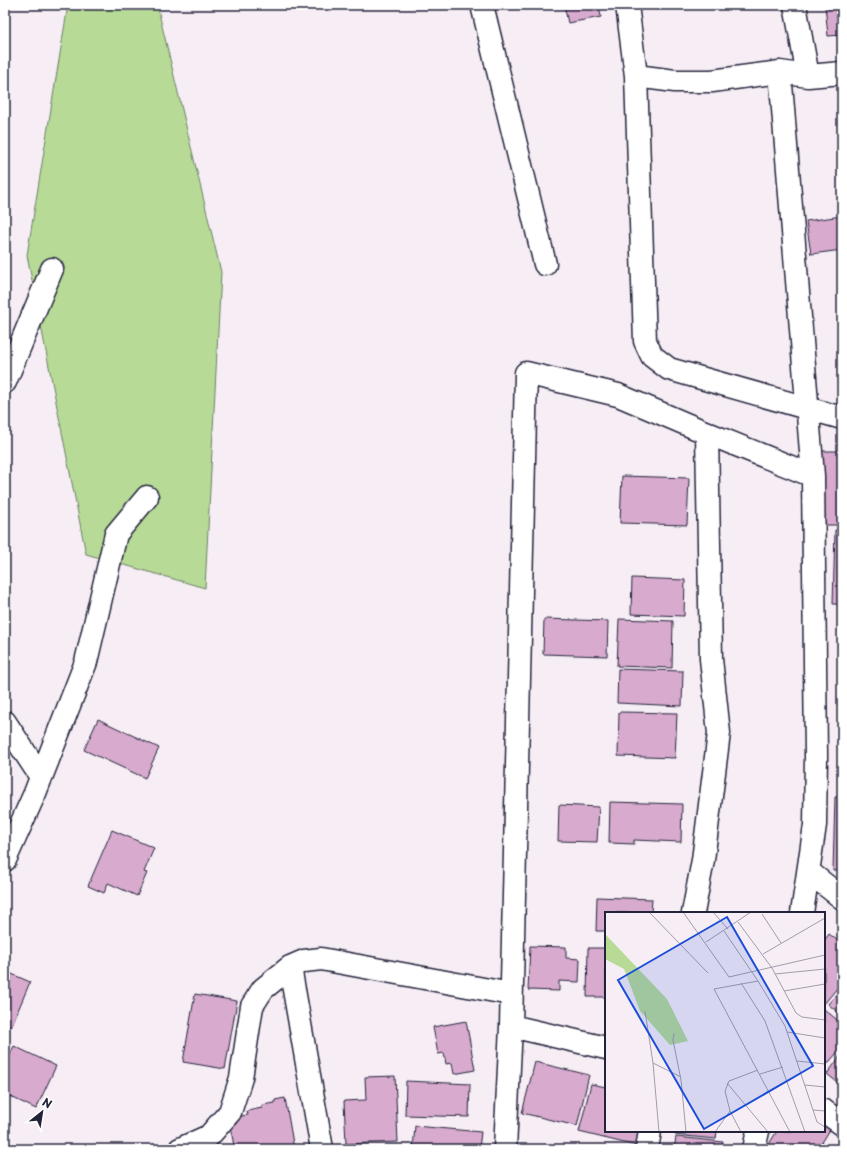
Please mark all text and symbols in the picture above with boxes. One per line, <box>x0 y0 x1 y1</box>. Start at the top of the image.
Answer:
inset map <box>605 912 825 1132</box>
north arrow <box>22 1092 62 1132</box>
text: N <box>39 1093 56 1113</box>

